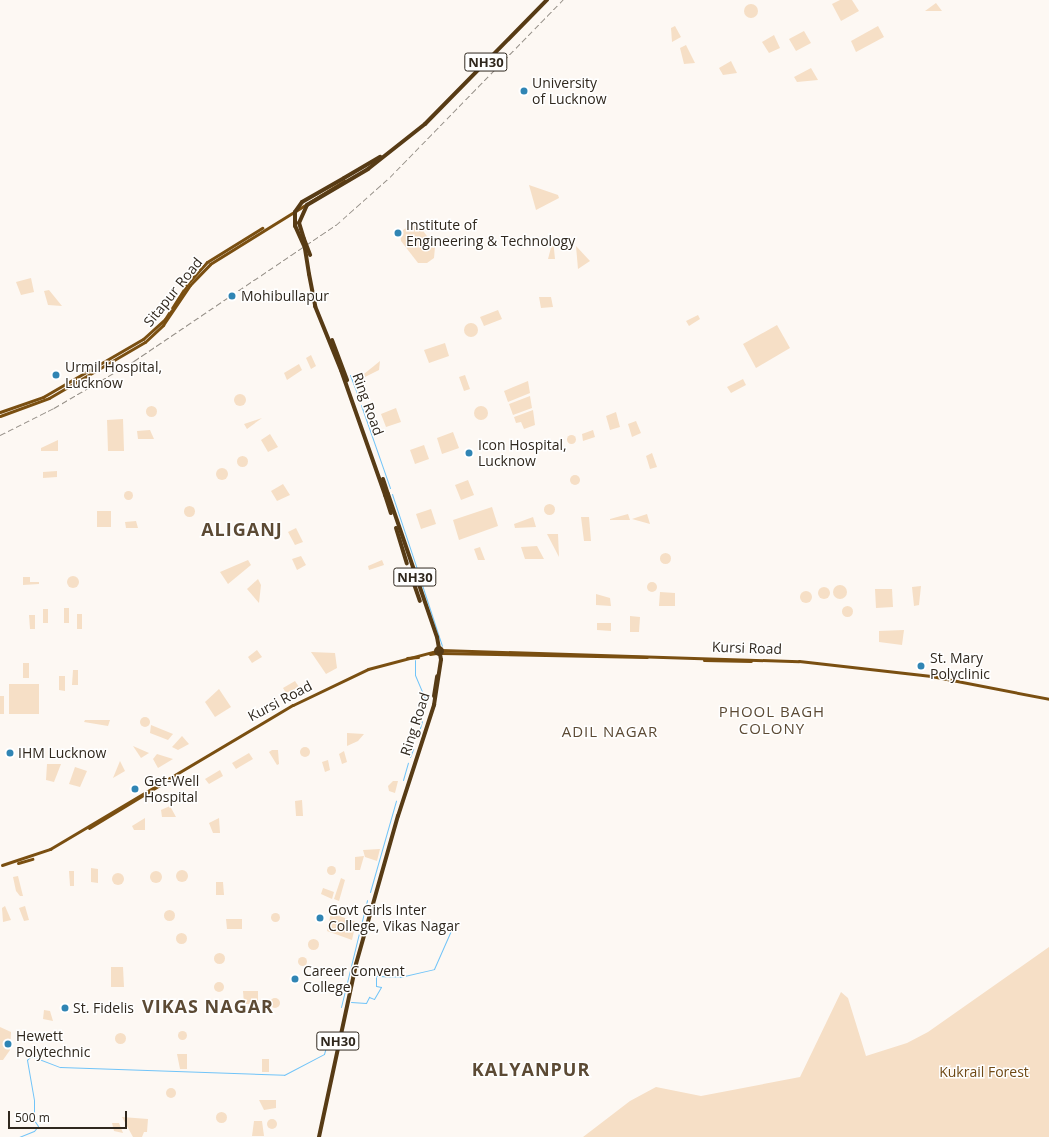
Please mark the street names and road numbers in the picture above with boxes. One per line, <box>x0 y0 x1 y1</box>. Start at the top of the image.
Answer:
road number: NH30 <box>464 51 508 73</box>
street label: Sitapur Road <box>140 254 206 330</box>
street label: Ring Road <box>349 370 387 438</box>
road number: NH30 <box>393 566 437 588</box>
street label: Kursi Road <box>712 638 782 658</box>
street label: Kursi Road <box>245 677 315 725</box>
street label: Ring Road <box>397 690 433 758</box>
road number: NH30 <box>316 1030 360 1052</box>

